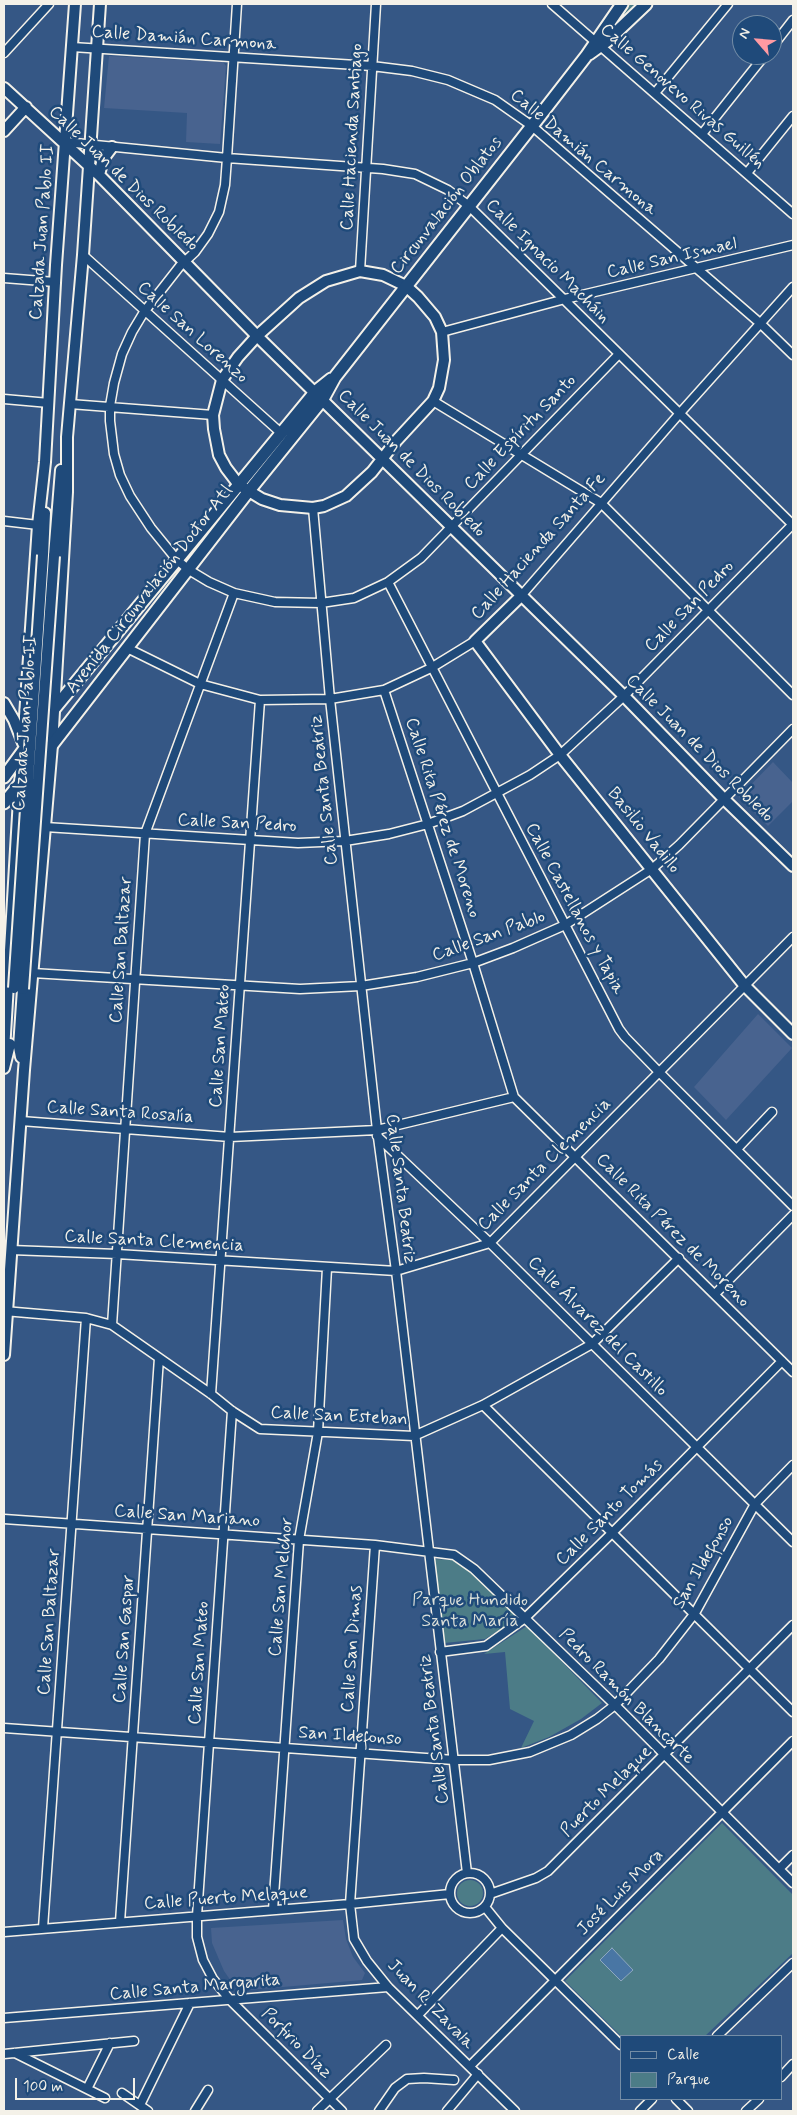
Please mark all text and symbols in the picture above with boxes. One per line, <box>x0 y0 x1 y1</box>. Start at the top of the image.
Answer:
north arrow <box>732 15 782 65</box>
street label: Calle Genovevo Rivas Guillén <box>595 19 769 175</box>
street label: Calle Damián Carmona <box>91 22 277 56</box>
text: N <box>734 25 755 42</box>
street label: Calle Hacienda Santiago <box>337 43 369 231</box>
street label: Calle Damián Carmona <box>505 85 661 221</box>
street label: Calle Juan de Dios Robledo <box>43 102 203 256</box>
street label: Circunvalación Oblatos <box>386 133 508 279</box>
street label: Calzada Juan Pablo II <box>26 143 60 321</box>
street label: Calle Ignacio Macháin <box>480 195 614 329</box>
street label: Calle San Ismael <box>605 234 739 284</box>
street label: Calle San Lorenzo <box>132 277 252 389</box>
street label: Calle Espíritu Santo <box>460 371 582 495</box>
street label: Calle Juan de Dios Robledo <box>333 386 489 542</box>
street label: Calle Hacienda Santa Fe <box>467 469 611 625</box>
street label: Avenida Circunvalación Doctor Atl <box>62 481 238 699</box>
street label: Calle San Pedro <box>641 557 739 657</box>
street label: Calzada Juan Pablo II <box>9 634 43 812</box>
street label: Calle Juan de Dios Robledo <box>621 671 777 827</box>
street label: Calle Santa Beatriz <box>306 714 344 866</box>
street label: Calle Rita Pérez de Moreno <box>399 715 485 921</box>
street label: Basilio Vadillo <box>602 784 684 878</box>
street label: Calle San Pedro <box>177 810 297 838</box>
street label: Calle Castellanos y Tapia <box>520 820 628 998</box>
street label: Calle San Baltazar <box>106 876 138 1024</box>
street label: Calle San Pablo <box>430 907 548 967</box>
street label: Calle San Mateo <box>206 983 236 1109</box>
street label: Calle Santa Clemencia <box>474 1094 616 1236</box>
street label: Calle Santa Rosalía <box>46 1097 194 1129</box>
street label: Calle Santa Beatriz <box>380 1113 420 1265</box>
street label: Calle Rita Pérez de Moreno <box>590 1149 754 1313</box>
street label: Calle Santa Clemencia <box>64 1227 244 1257</box>
street label: Calle Álvarez del Castillo <box>522 1252 672 1402</box>
street label: Calle San Esteban <box>270 1403 408 1431</box>
street label: Calle Santo Tomás <box>552 1455 668 1571</box>
street label: Calle San Mariano <box>113 1501 261 1533</box>
street label: San Ildefonso <box>669 1513 739 1613</box>
street label: Calle San Melchor <box>265 1516 299 1658</box>
street label: Calle San Baltazar <box>34 1548 66 1696</box>
street label: Calle San Gaspar <box>110 1574 140 1704</box>
street label: Calle San Dimas <box>338 1585 368 1713</box>
park label: Parque Hundido Santa María <box>412 1590 528 1632</box>
street label: Calle San Mateo <box>185 1600 215 1726</box>
street label: Pedro Ramón Blancarte <box>553 1624 699 1770</box>
street label: Calle Santa Beatriz <box>415 1653 455 1805</box>
street label: San Ildefonso <box>298 1723 402 1751</box>
street label: Puerto Melaque <box>557 1742 657 1842</box>
street label: José Luis Mora <box>573 1845 669 1941</box>
street label: Calle Puerto Melaque <box>143 1882 309 1916</box>
street label: Juan R. Zavala <box>382 1956 478 2054</box>
street label: Calle Santa Margarita <box>109 1970 281 2006</box>
street label: Porfirio Díaz <box>256 2004 336 2084</box>
legend <box>620 2035 782 2100</box>
text: Calle <box>667 2045 699 2065</box>
scale bar <box>18 2068 138 2100</box>
text: Parque <box>667 2070 710 2090</box>
text: 100 m <box>23 2077 63 2097</box>

